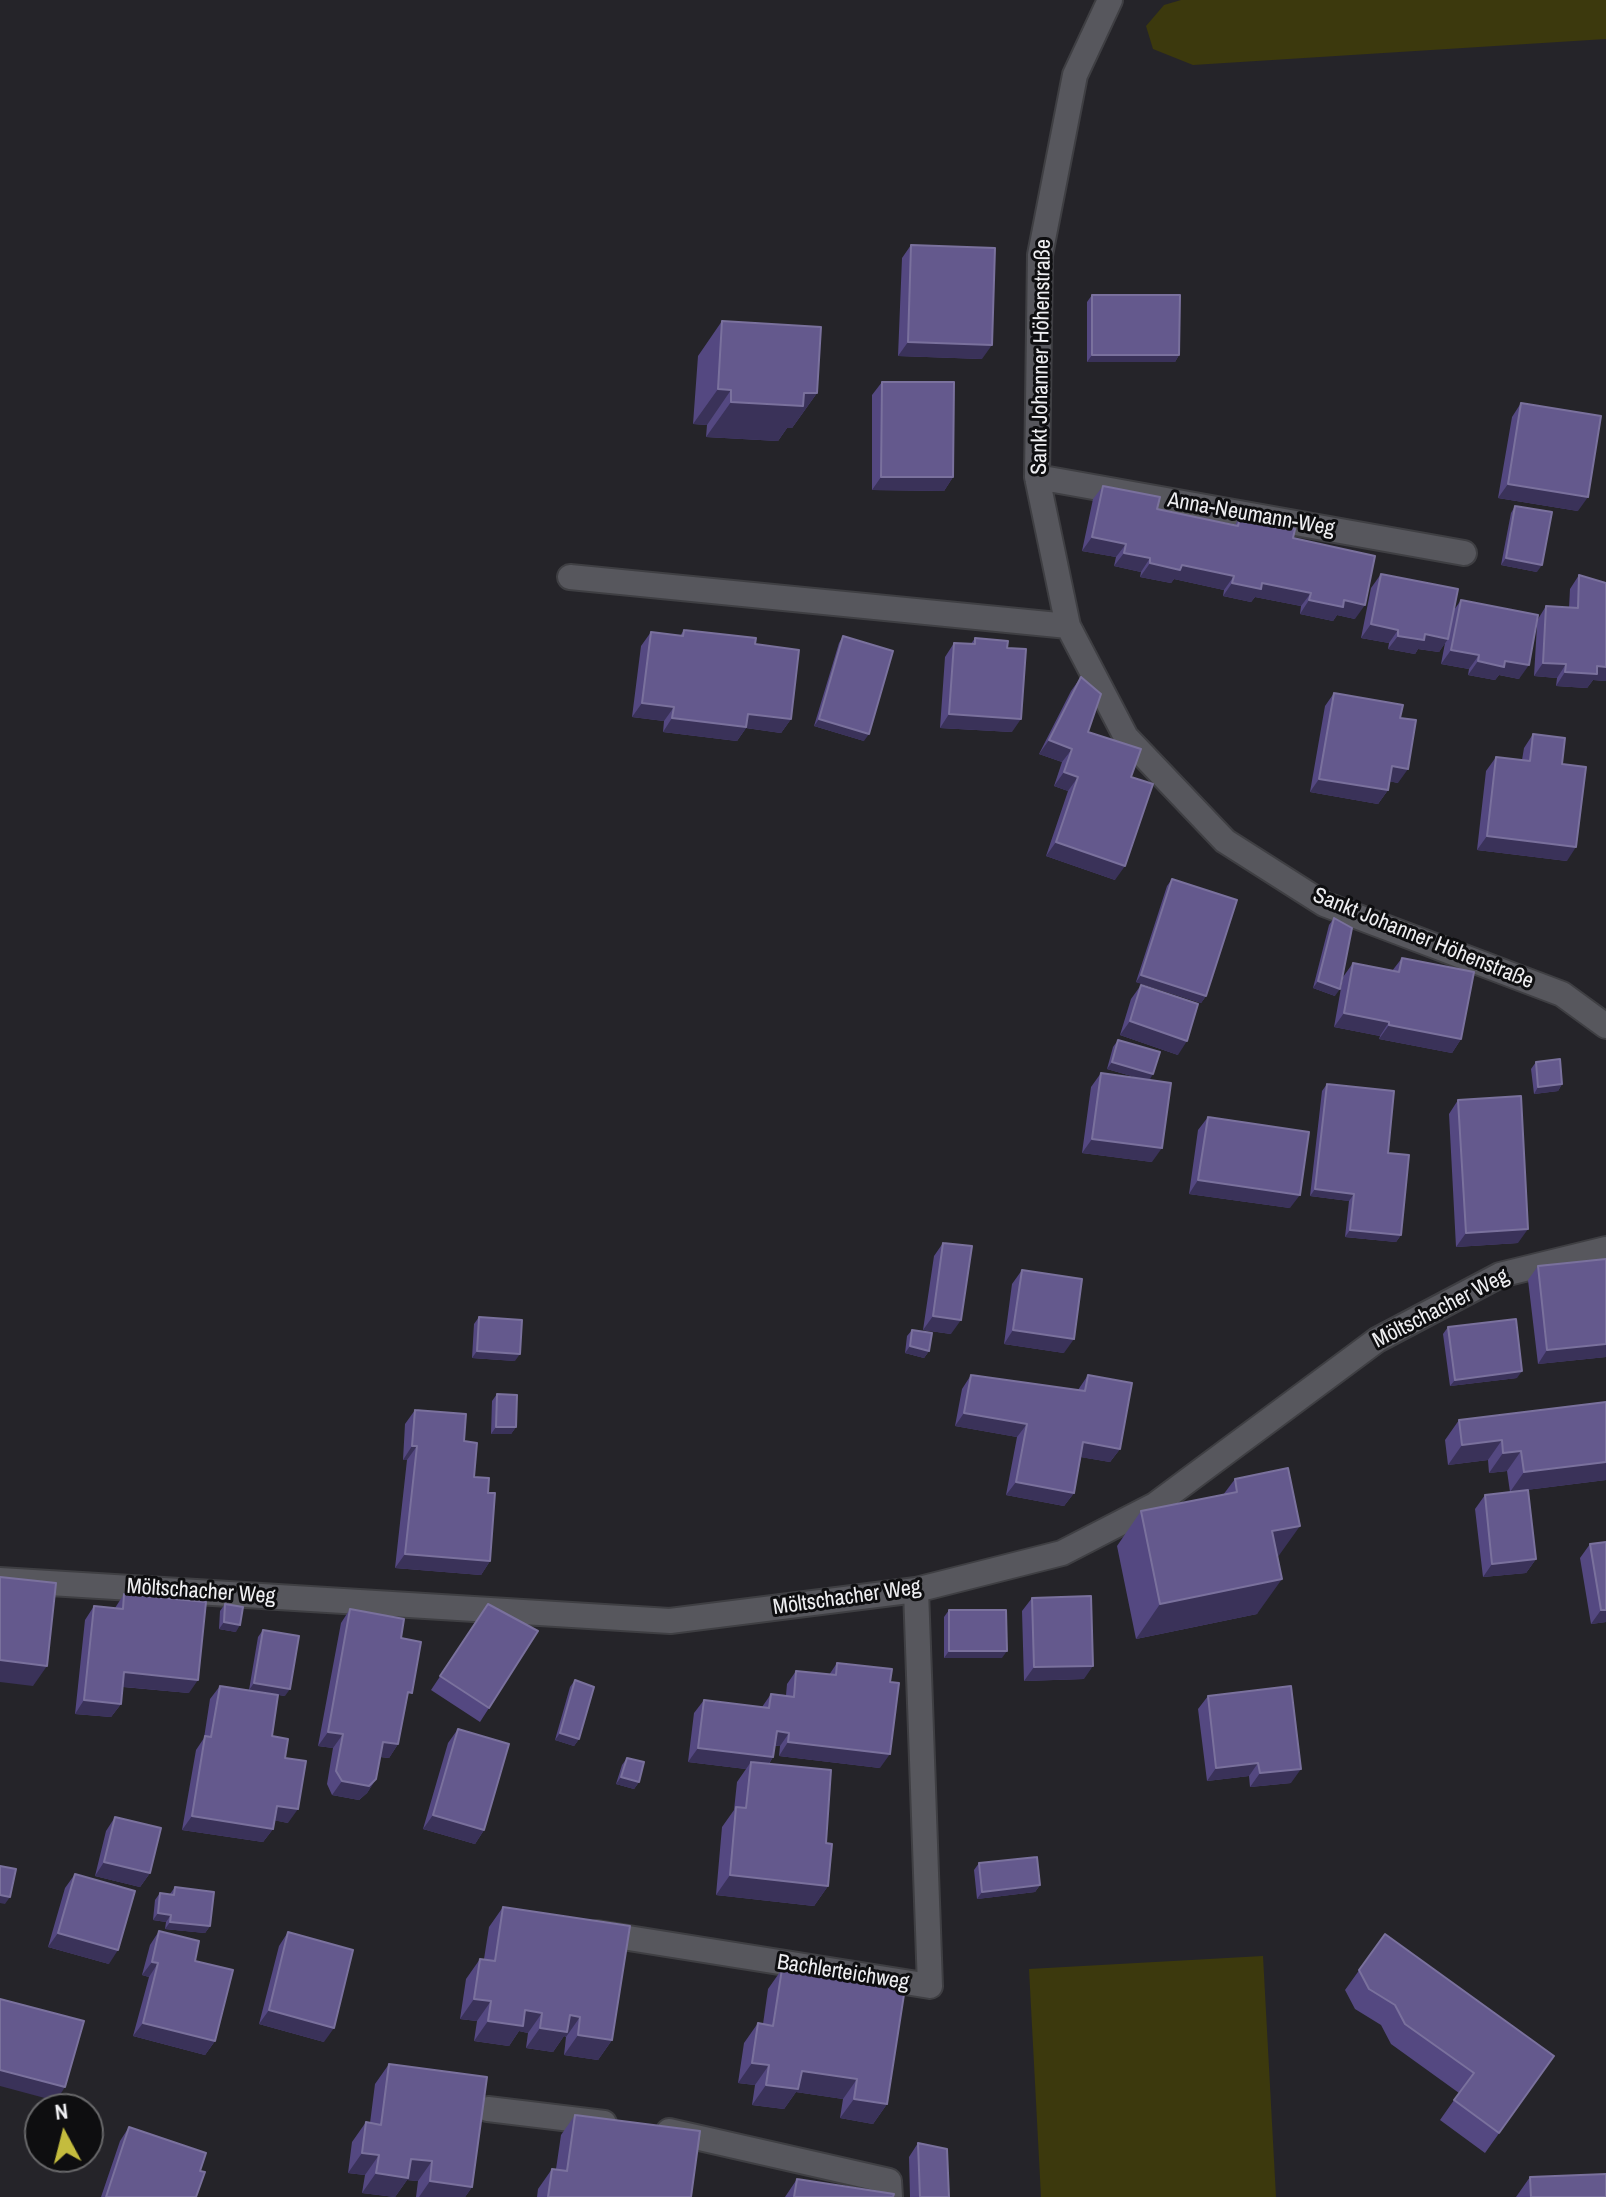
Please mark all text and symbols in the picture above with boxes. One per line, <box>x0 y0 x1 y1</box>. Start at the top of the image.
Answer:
street label: Sankt Johanner Höhenstraße <box>1027 239 1057 475</box>
street label: Anna-Neumann-Weg <box>1165 487 1337 543</box>
street label: Sankt Johanner Höhenstraße <box>1309 883 1537 995</box>
street label: Möltschacher Weg <box>1369 1263 1513 1355</box>
street label: Möltschacher Weg <box>126 1574 276 1610</box>
street label: Möltschacher Weg <box>771 1575 923 1621</box>
street label: Bachlerteichweg <box>775 1950 911 1996</box>
north arrow <box>24 2093 104 2173</box>
text: N <box>53 2095 70 2127</box>

